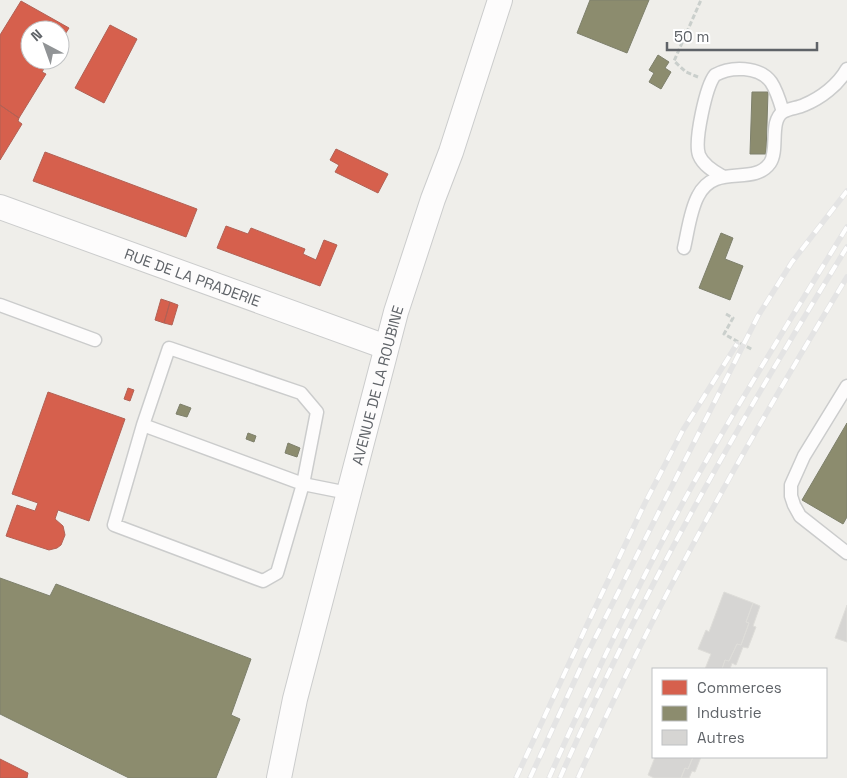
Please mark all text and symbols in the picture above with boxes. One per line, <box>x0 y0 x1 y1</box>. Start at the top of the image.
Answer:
north arrow <box>20 20 70 70</box>
scale bar <box>667 20 817 52</box>
text: N <box>27 25 46 45</box>
text: 50 m <box>674 27 709 46</box>
street label: RUE DE LA PRADERIE <box>122 244 263 310</box>
street label: AVENUE DE LA ROUBINE <box>347 303 407 467</box>
legend <box>652 668 827 758</box>
text: Commerces <box>697 678 782 697</box>
text: Industrie <box>697 703 762 722</box>
text: Autres <box>697 728 745 747</box>

